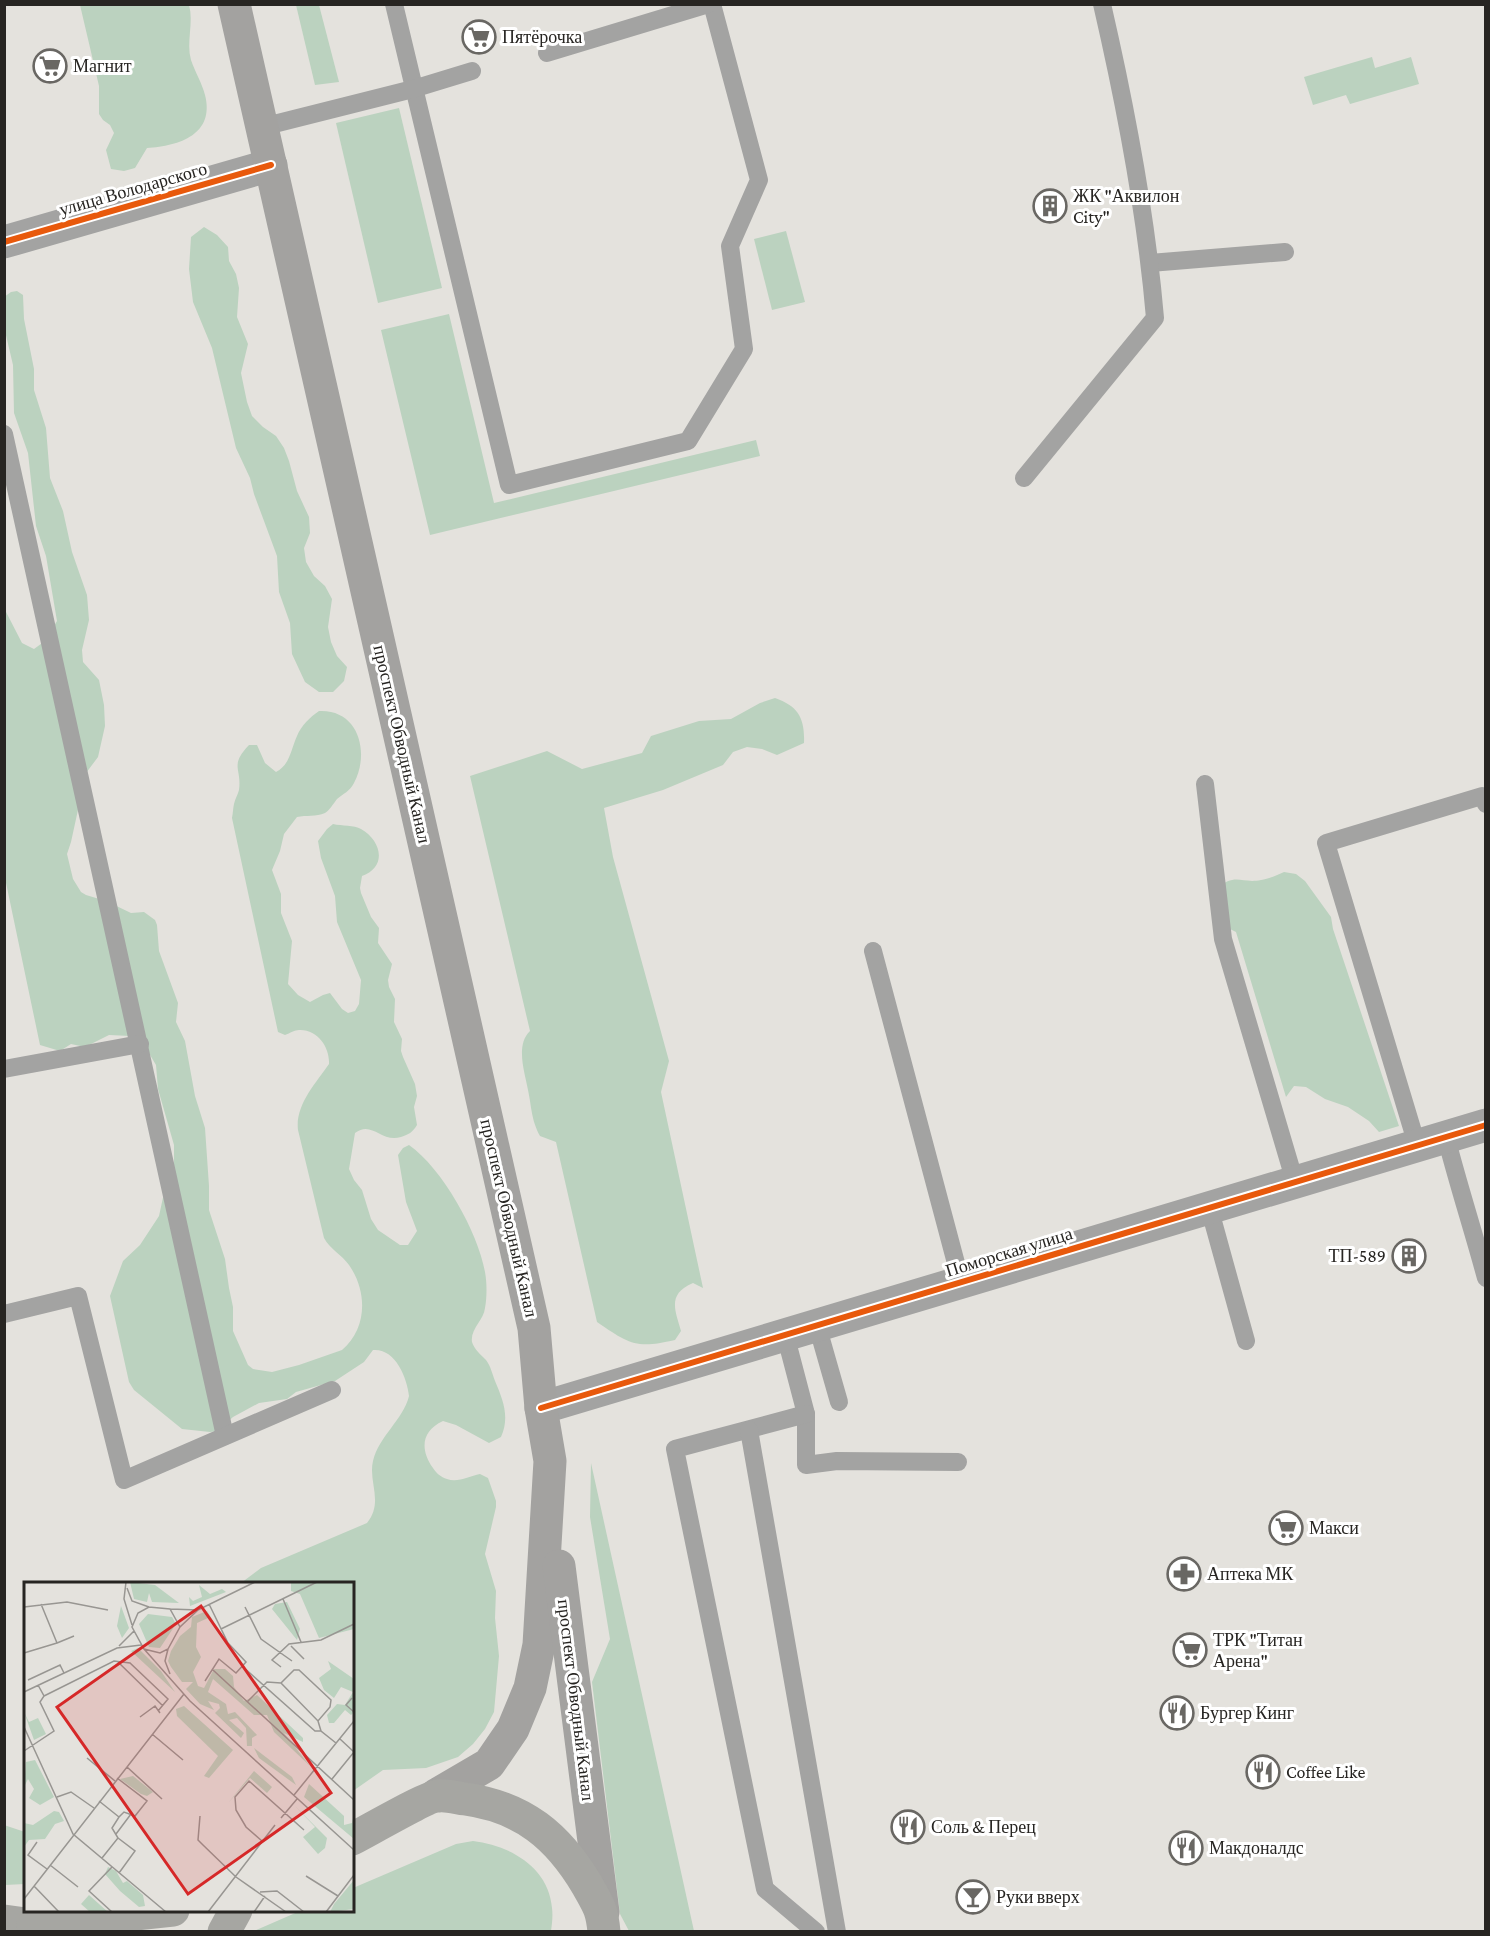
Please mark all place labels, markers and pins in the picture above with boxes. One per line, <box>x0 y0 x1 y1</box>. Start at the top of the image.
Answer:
supermarket icon: Пятёрочка <box>461 19 497 55</box>
place label: Пятёрочка <box>502 27 582 47</box>
supermarket icon: Магнит <box>32 48 68 84</box>
place label: Магнит <box>73 56 132 76</box>
place label: ЖК "Аквилон City" <box>1073 186 1180 227</box>
building icon: ЖК "Аквилон City" <box>1032 188 1068 224</box>
building icon: ТП-589 <box>1391 1238 1427 1274</box>
place label: ТП-589 <box>1328 1246 1386 1266</box>
supermarket icon: Макси <box>1268 1510 1304 1546</box>
place label: Макси <box>1309 1518 1359 1538</box>
pharmacy icon: Аптека МК <box>1166 1556 1202 1592</box>
place label: Аптека МК <box>1207 1564 1294 1584</box>
place label: ТРК "Титан Арена" <box>1213 1630 1303 1671</box>
supermarket icon: ТРК "Титан Арена" <box>1172 1632 1208 1668</box>
restaurant icon: Бургер Кинг <box>1159 1695 1195 1731</box>
place label: Бургер Кинг <box>1200 1703 1294 1723</box>
restaurant icon: Coffee Like <box>1245 1754 1281 1790</box>
place label: Coffee Like <box>1286 1762 1365 1782</box>
restaurant icon: Соль & Перец <box>890 1809 926 1845</box>
place label: Соль & Перец <box>931 1817 1036 1837</box>
restaurant icon: Макдоналдс <box>1168 1830 1204 1866</box>
place label: Макдоналдс <box>1209 1838 1304 1858</box>
bar icon: Руки вверх <box>955 1879 991 1915</box>
place label: Руки вверх <box>996 1887 1080 1907</box>

